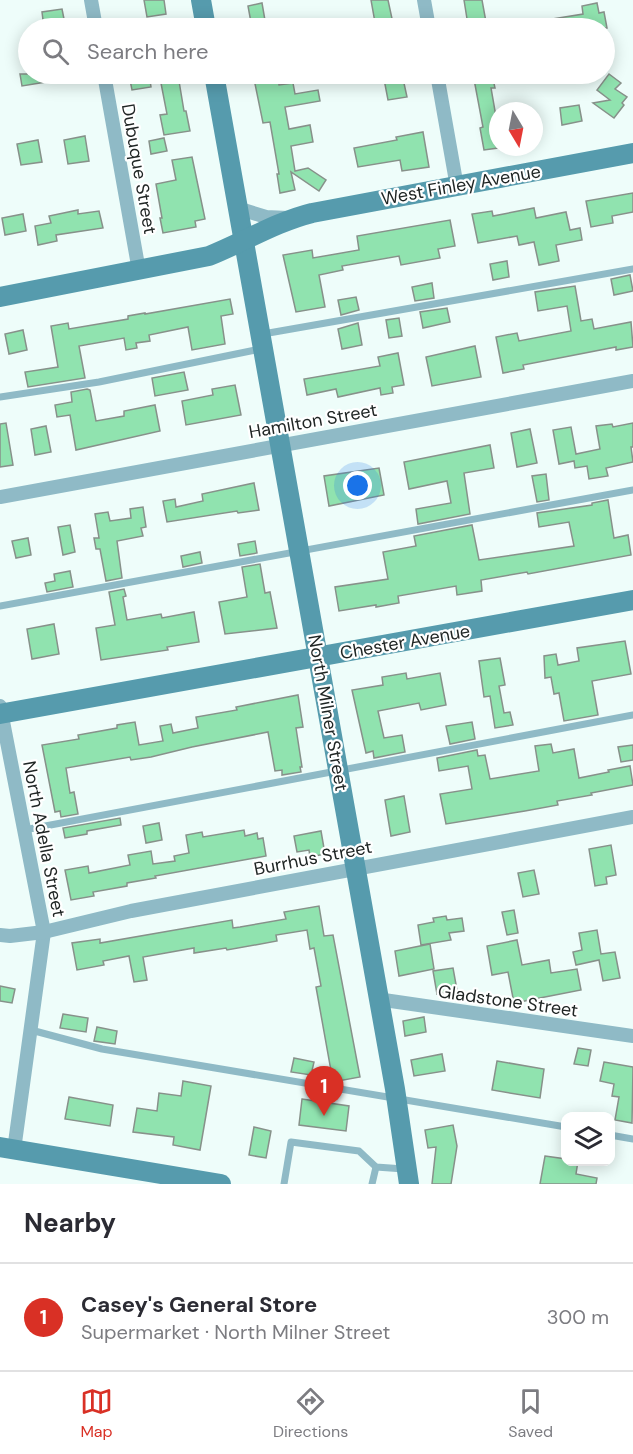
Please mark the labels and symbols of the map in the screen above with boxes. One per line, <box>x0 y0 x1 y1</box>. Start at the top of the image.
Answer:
street label: Dubuque Street <box>116 102 162 236</box>
north arrow <box>489 102 543 156</box>
street label: West Finley Avenue <box>379 159 543 211</box>
street label: Hamilton Street <box>247 398 379 444</box>
your location <box>343 471 372 500</box>
street label: Chester Avenue <box>338 619 472 665</box>
street label: North Milner Street <box>302 633 354 793</box>
street label: North Adella Street <box>17 759 71 919</box>
street label: Burrhus Street <box>252 835 374 881</box>
street label: Gladstone Street <box>436 979 580 1023</box>
pin: 1 <box>304 1066 344 1116</box>

